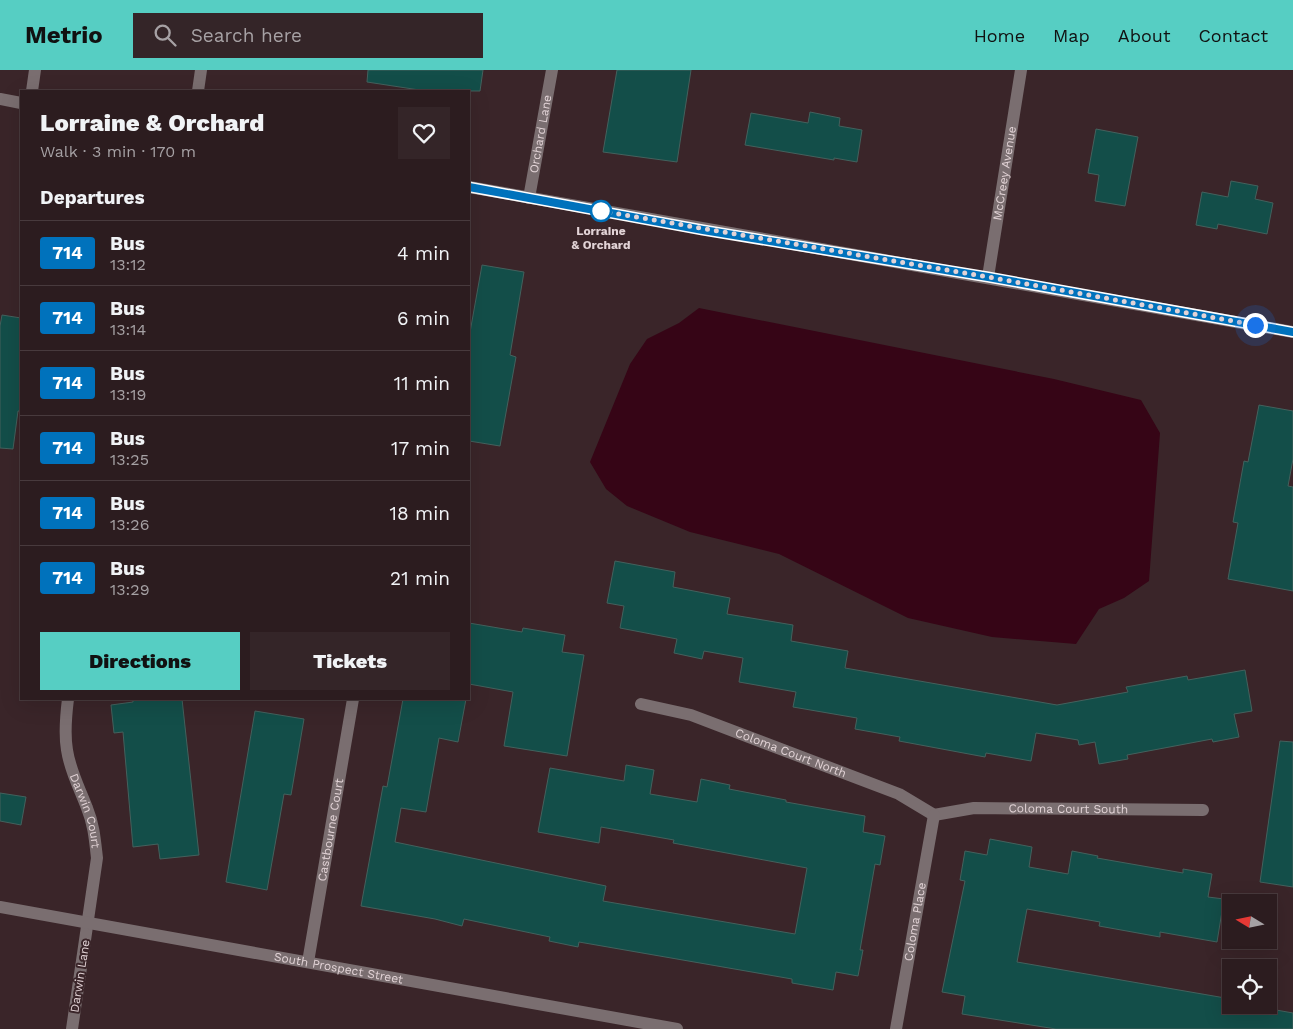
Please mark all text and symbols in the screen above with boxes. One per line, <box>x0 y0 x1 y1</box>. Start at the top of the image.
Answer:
search box <box>133 13 483 58</box>
text: Metrio <box>25 21 103 49</box>
icon: search <box>151 21 179 49</box>
text: Search here <box>191 24 302 47</box>
text: Home <box>974 25 1025 46</box>
text: Map <box>1053 25 1090 46</box>
text: About <box>1118 25 1170 46</box>
text: Contact <box>1198 25 1268 46</box>
street label: Orchard Lane <box>527 94 554 174</box>
button: heart <box>398 107 450 159</box>
text: Lorraine & Orchard <box>40 109 264 137</box>
street label: McCreey Avenue <box>990 125 1019 222</box>
text: Walk · 3 min · 170 m <box>40 142 196 161</box>
text: Departures <box>40 186 145 209</box>
marker: Lorraine & Orchard <box>590 200 612 222</box>
place label: Lorraine & Orchard <box>572 224 630 252</box>
text: Bus <box>110 232 145 255</box>
text: 714 <box>52 242 83 263</box>
text: 4 min <box>397 242 450 265</box>
text: 13:12 <box>110 255 146 274</box>
text: Bus <box>110 297 145 320</box>
text: 714 <box>52 307 83 328</box>
text: 6 min <box>397 307 450 330</box>
your location <box>1243 313 1268 338</box>
text: 13:14 <box>110 320 146 339</box>
text: Bus <box>110 362 145 385</box>
text: 714 <box>52 372 83 393</box>
text: 11 min <box>394 372 450 395</box>
text: 13:19 <box>110 385 146 404</box>
text: Bus <box>110 427 145 450</box>
text: 714 <box>52 437 83 458</box>
text: 17 min <box>391 437 450 460</box>
text: 13:25 <box>110 450 149 469</box>
text: Bus <box>110 492 145 515</box>
text: 714 <box>52 502 83 523</box>
text: 18 min <box>389 502 450 525</box>
text: 13:26 <box>110 515 149 534</box>
text: Bus <box>110 557 145 580</box>
text: 714 <box>52 567 83 588</box>
text: 21 min <box>390 567 450 590</box>
text: 13:29 <box>110 580 150 599</box>
button: Directions <box>40 632 240 690</box>
button: Tickets <box>250 632 450 690</box>
street label: Coloma Court North <box>733 725 848 780</box>
street label: Darwin Court <box>67 772 103 849</box>
street label: Castbourne Court <box>315 777 346 883</box>
street label: Coloma Court South <box>1008 801 1128 816</box>
street label: Coloma Place <box>901 881 929 962</box>
north arrow <box>1222 894 1278 949</box>
map controls <box>1222 894 1277 1014</box>
street label: Darwin Lane <box>67 939 93 1013</box>
street label: South Prospect Street <box>273 950 404 987</box>
button: locate <box>1222 959 1277 1014</box>

